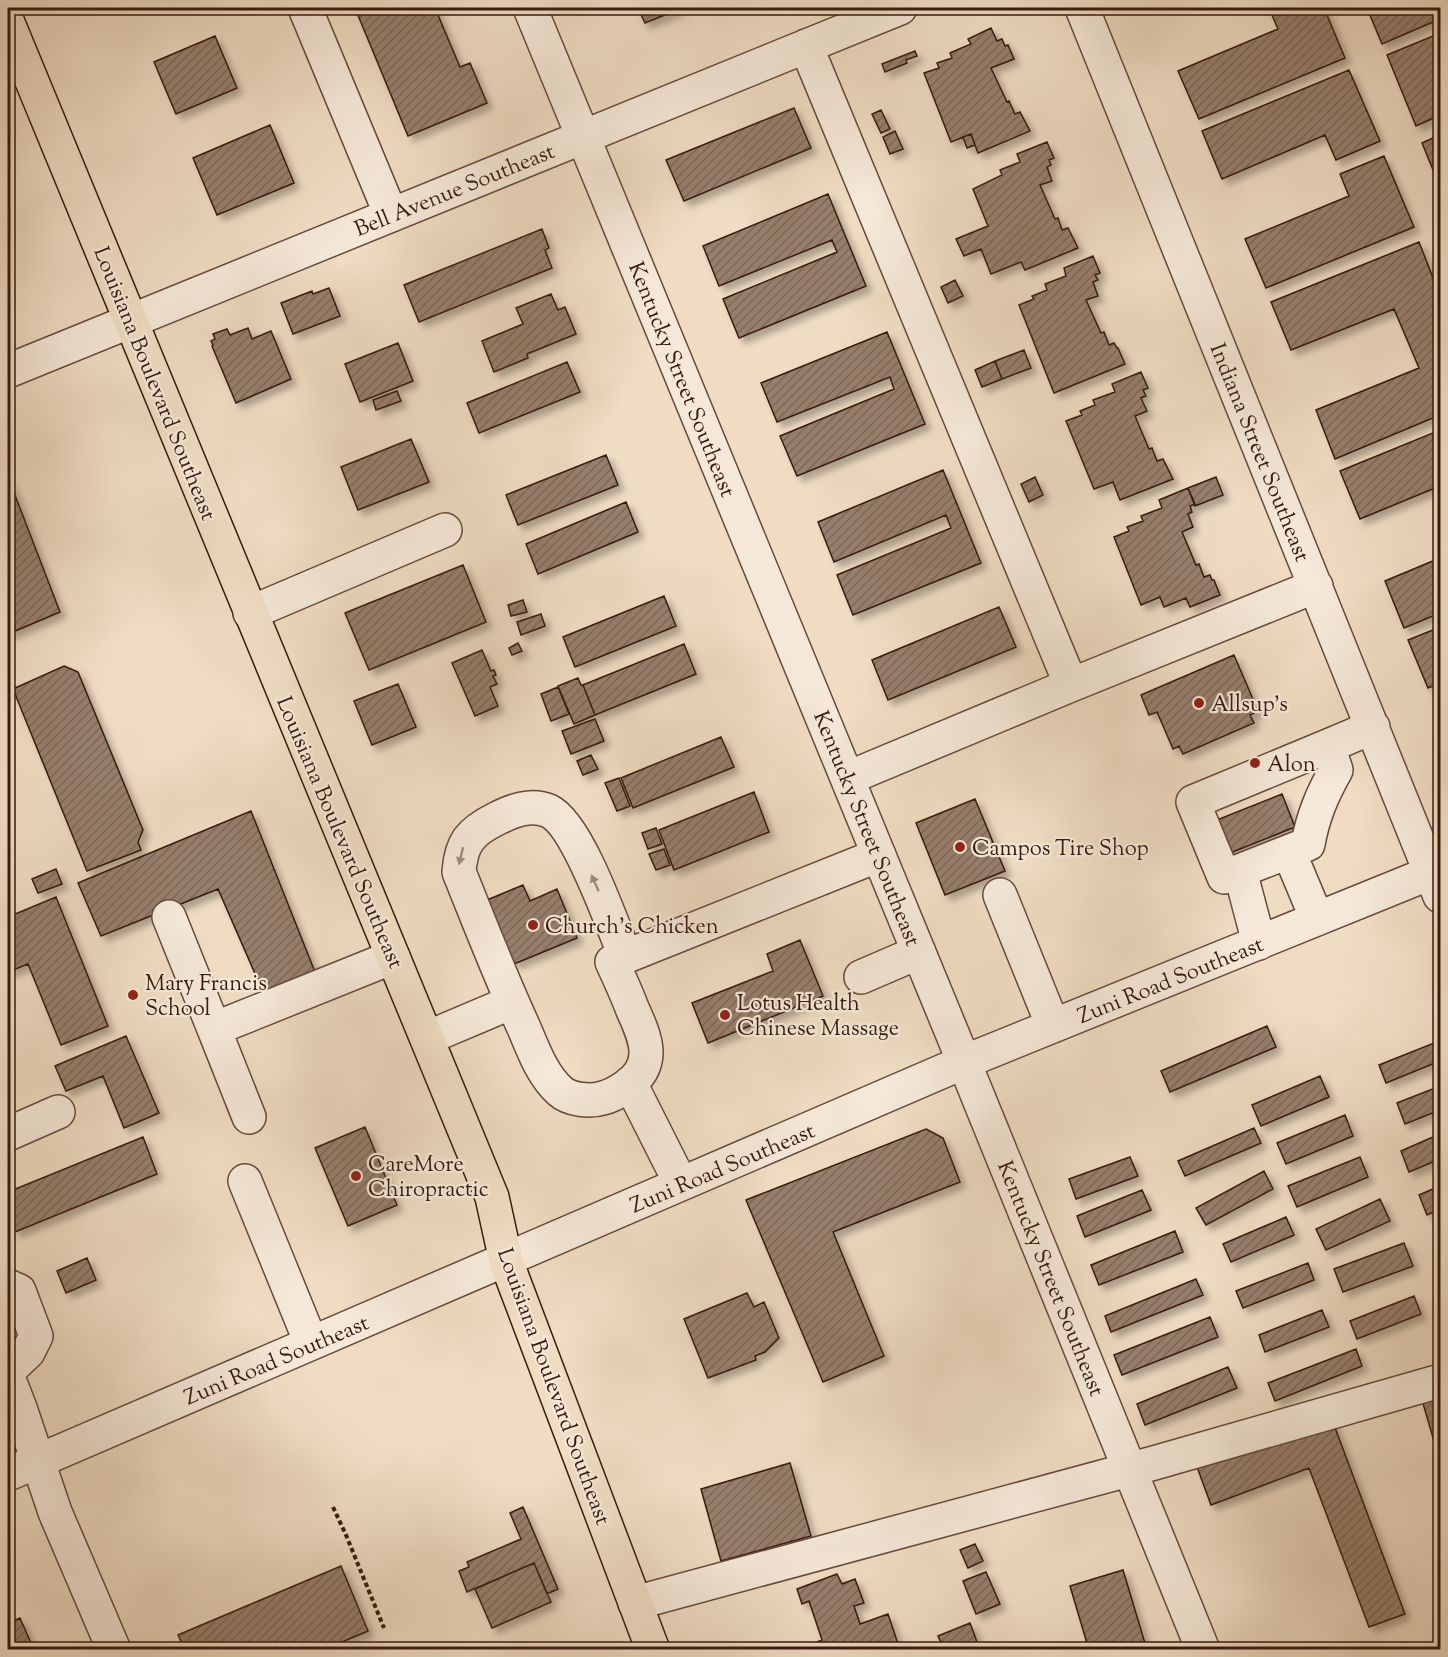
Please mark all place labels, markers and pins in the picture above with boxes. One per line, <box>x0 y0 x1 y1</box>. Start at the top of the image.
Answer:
place label: Allsup's <box>1211 690 1288 722</box>
marker: Allsup's <box>1192 696 1206 710</box>
place label: Alon <box>1267 750 1316 782</box>
marker: Alon <box>1248 756 1262 770</box>
place label: Campos Tire Shop <box>972 834 1149 866</box>
marker: Campos Tire Shop <box>953 840 967 854</box>
place label: Church's Chicken <box>545 912 719 944</box>
marker: Church's Chicken <box>526 918 540 932</box>
place label: Mary Francis School <box>145 969 267 1026</box>
marker: Mary Francis School <box>126 988 140 1002</box>
place label: Lotus Health Chinese Massage <box>737 989 899 1046</box>
marker: Lotus Health Chinese Massage <box>718 1008 732 1022</box>
place label: CareMore Chiropractic <box>368 1150 489 1207</box>
marker: CareMore Chiropractic <box>349 1169 363 1183</box>

